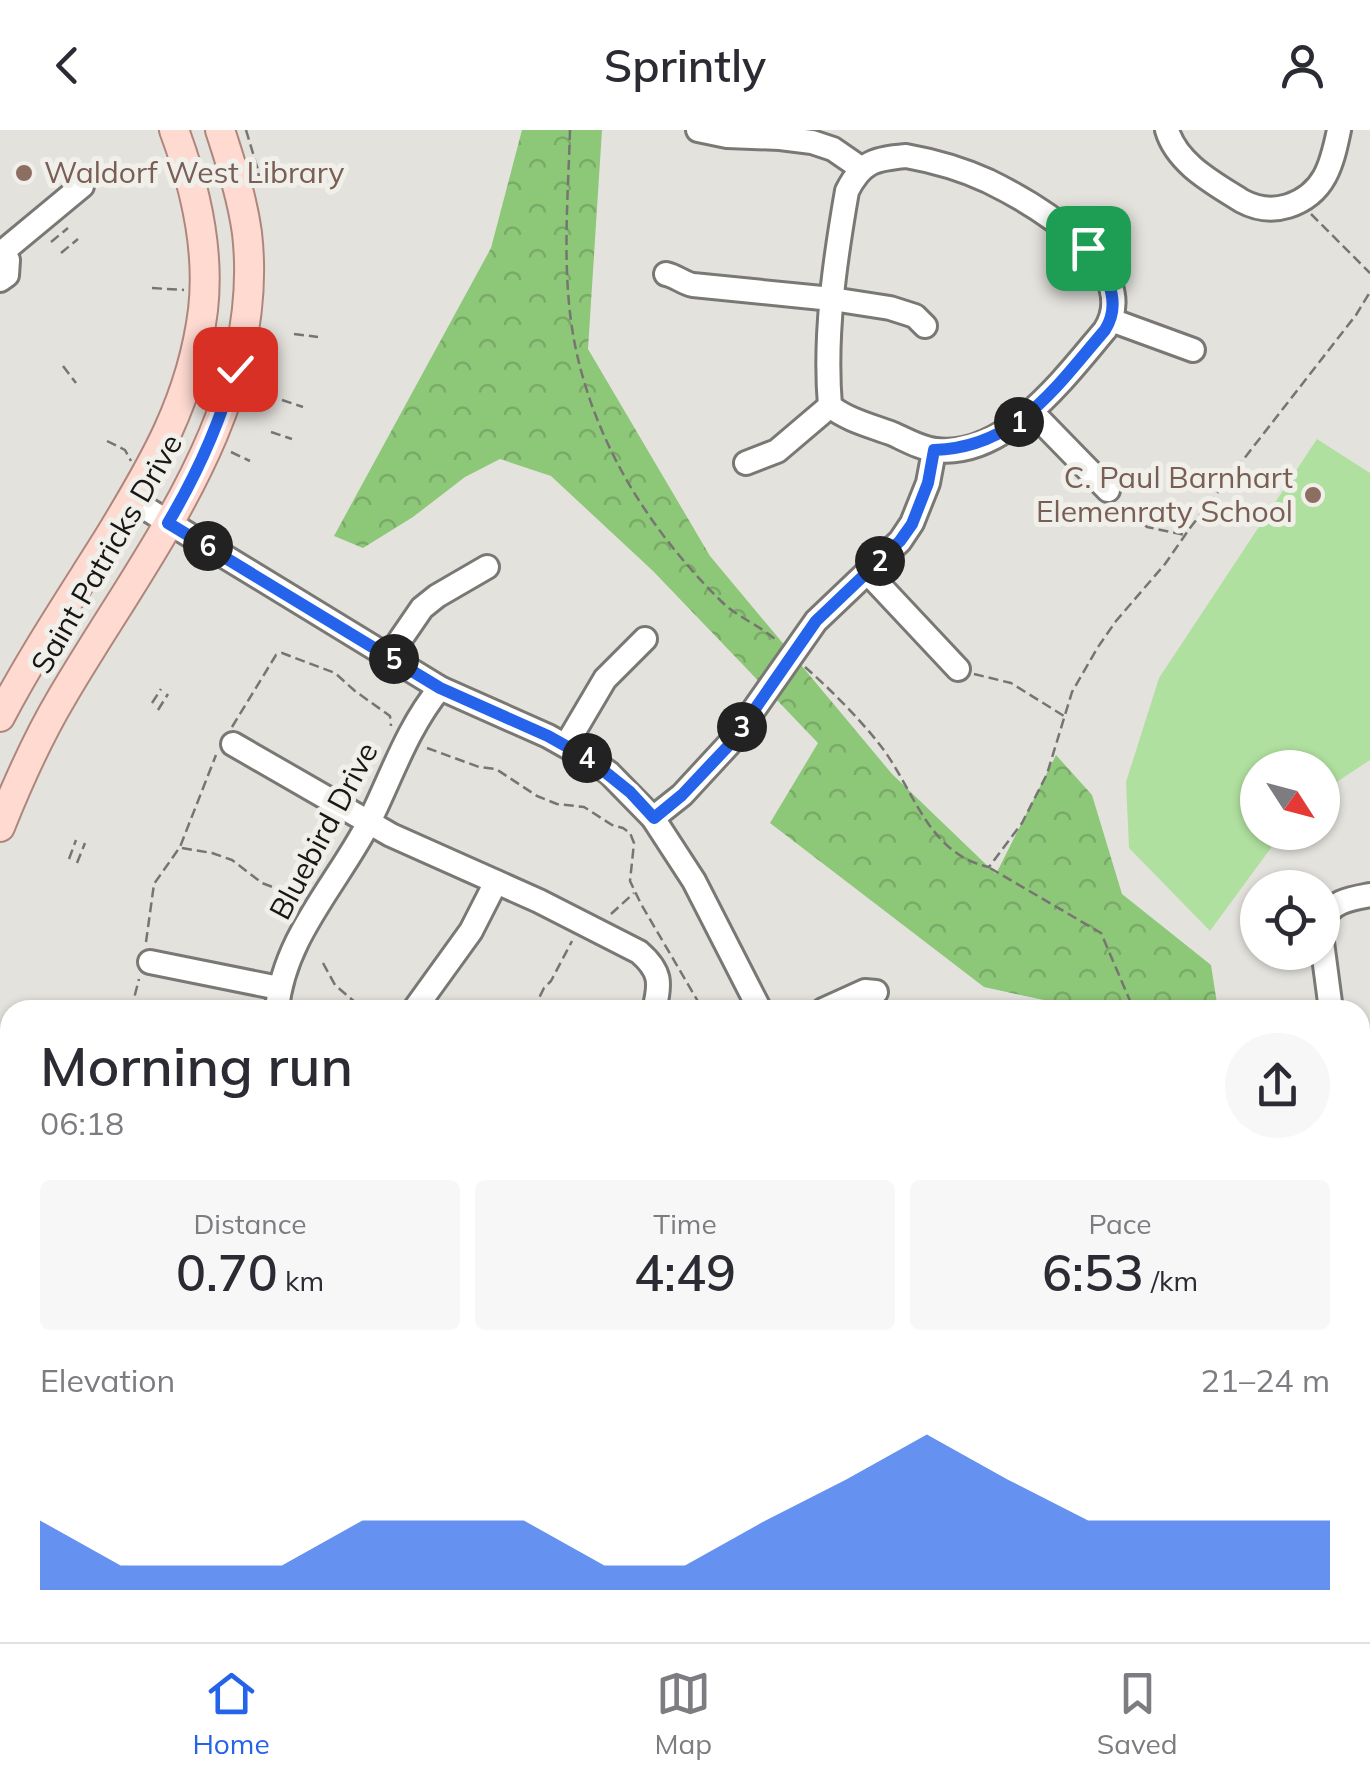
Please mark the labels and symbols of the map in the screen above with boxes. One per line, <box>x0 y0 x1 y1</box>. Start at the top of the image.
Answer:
place label: Waldorf West Library <box>44 153 345 191</box>
marker: Waldorf West Library <box>13 162 35 184</box>
pin <box>1046 206 1131 291</box>
pin <box>193 327 278 412</box>
pin: 1 <box>994 397 1044 447</box>
street label: Saint Patricks Drive <box>22 427 190 680</box>
place label: C. Paul Barnhart Elemenraty School <box>1036 458 1293 530</box>
marker: C. Paul Barnhart Elemenraty School <box>1302 484 1324 506</box>
pin: 6 <box>183 521 233 571</box>
pin: 2 <box>855 536 905 586</box>
pin: 5 <box>369 634 419 684</box>
pin: 3 <box>717 702 767 752</box>
pin: 4 <box>562 733 612 783</box>
street label: Bluebird Drive <box>260 735 386 926</box>
north arrow <box>1240 750 1340 850</box>

